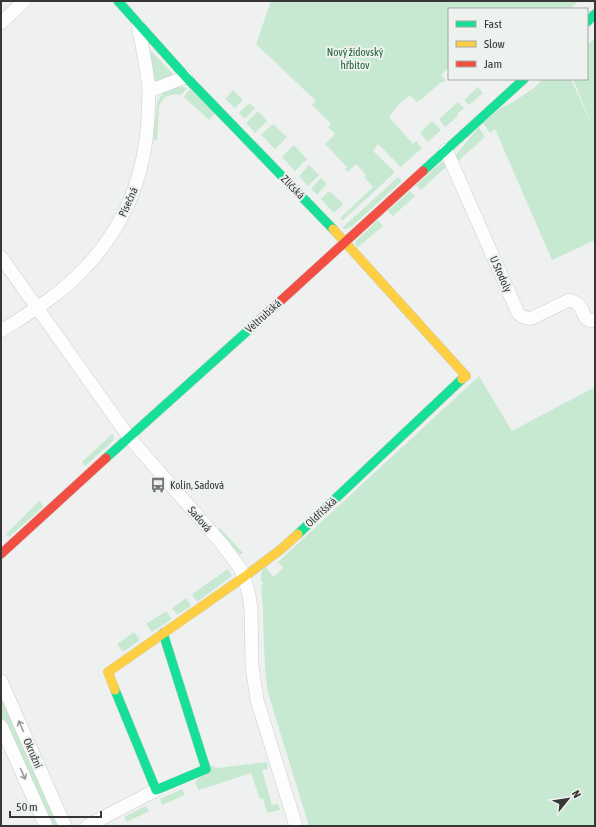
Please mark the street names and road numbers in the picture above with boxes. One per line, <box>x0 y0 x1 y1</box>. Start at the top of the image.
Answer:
street label: Zličská <box>279 173 307 201</box>
street label: Písečná <box>116 185 140 219</box>
street label: U Stodoly <box>488 254 515 294</box>
street label: Veltrubská <box>243 297 283 335</box>
street label: Oldřišská <box>303 495 339 529</box>
street label: Sadová <box>186 504 214 534</box>
street label: Okružní <box>21 736 45 770</box>

